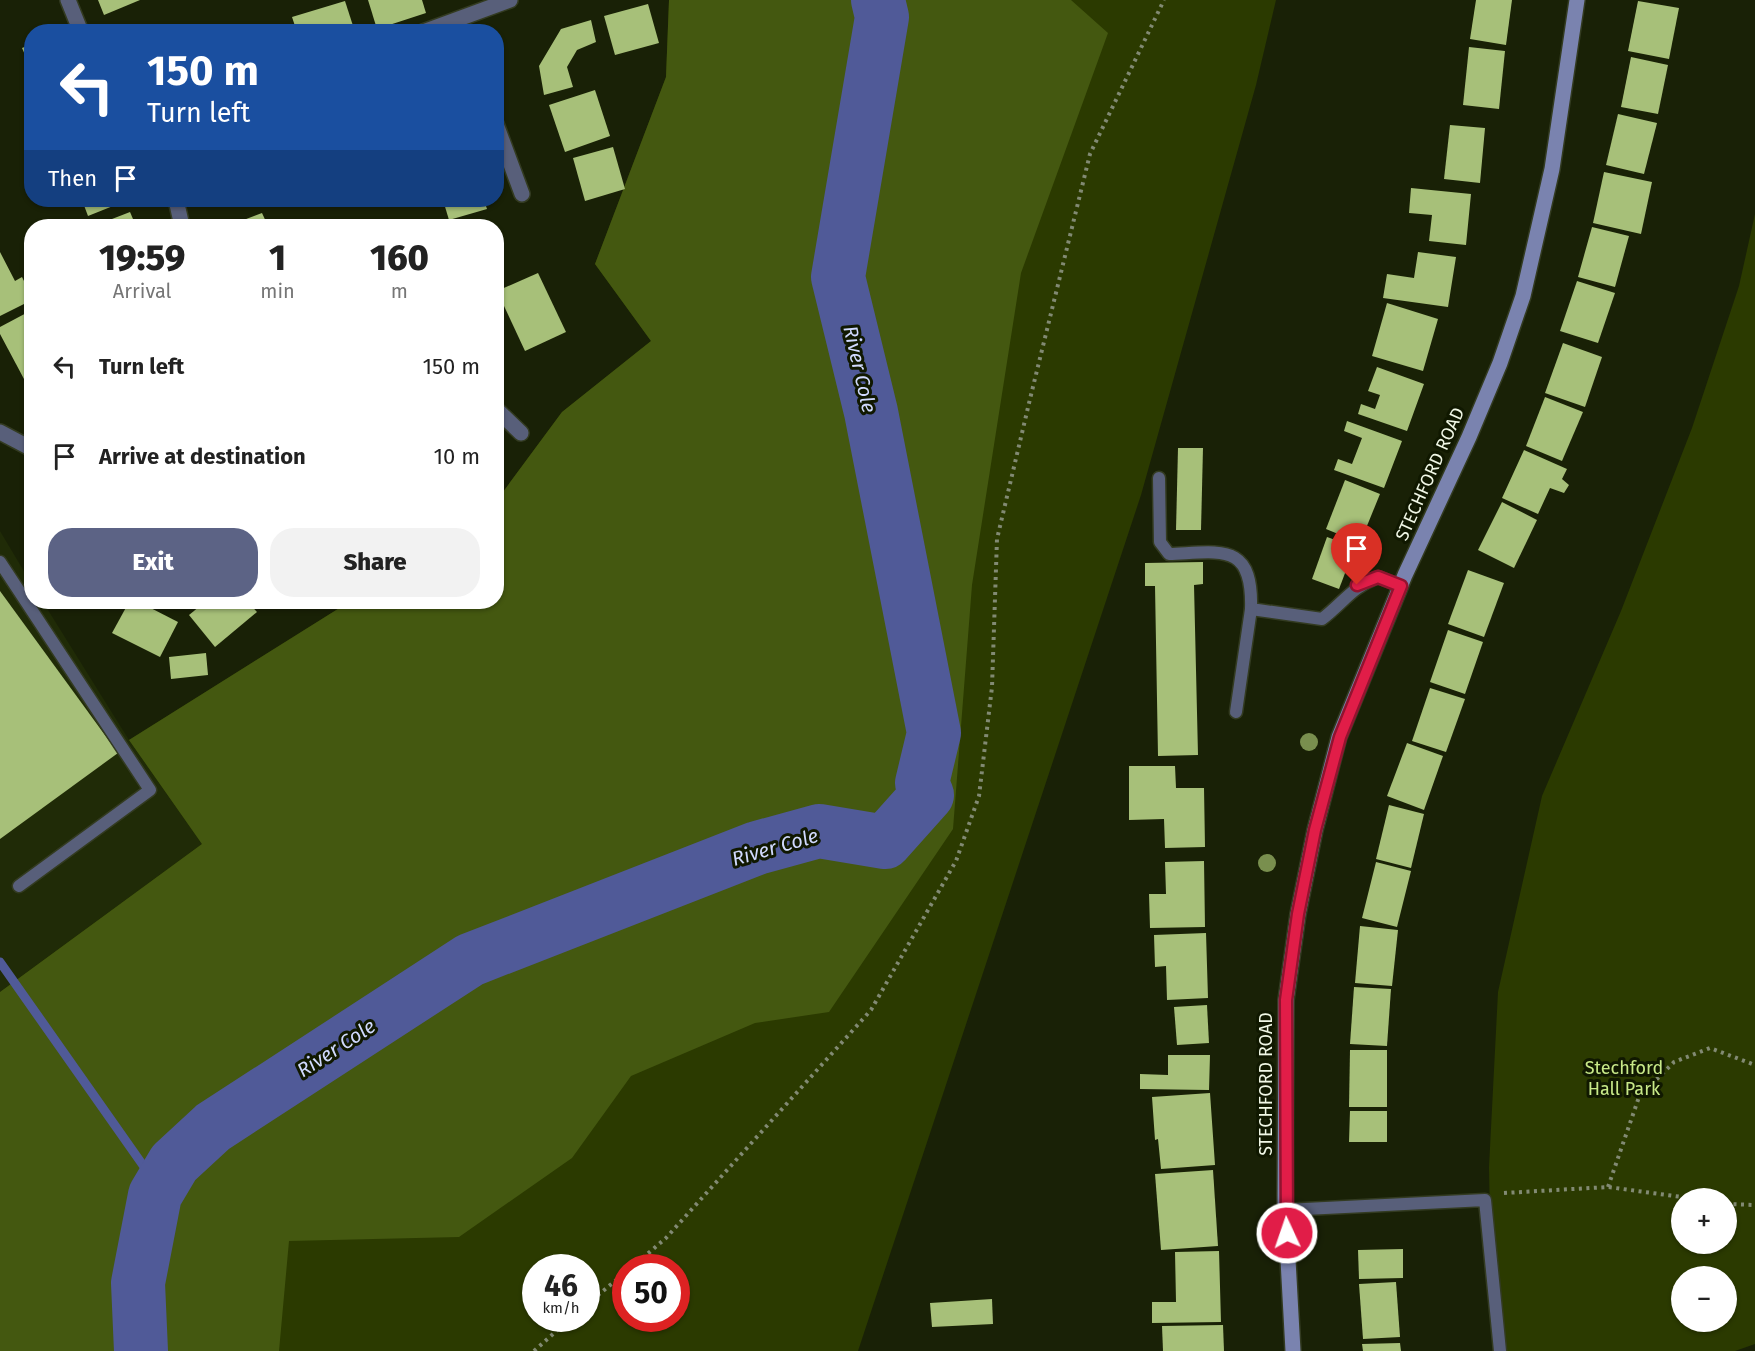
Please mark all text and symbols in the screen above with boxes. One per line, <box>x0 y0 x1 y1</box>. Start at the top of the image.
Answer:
text: 150 m <box>147 46 259 96</box>
icon: left <box>48 48 126 126</box>
text: Turn left <box>147 97 250 129</box>
icon: arrive <box>109 162 142 195</box>
text: Then <box>48 165 97 192</box>
text: 19:59 <box>99 236 185 280</box>
text: 1 <box>269 236 286 280</box>
text: 160 <box>370 236 429 280</box>
text: Arrival <box>113 279 171 303</box>
text: min <box>260 279 295 303</box>
text: m <box>391 279 408 303</box>
water label: River Cole <box>838 323 882 415</box>
icon: left <box>48 350 81 383</box>
text: Turn left <box>99 353 184 380</box>
text: 150 m <box>422 353 480 380</box>
street label: STECHFORD ROAD <box>1391 404 1469 544</box>
icon: arrive <box>48 440 81 473</box>
text: Arrive at destination <box>99 443 306 470</box>
text: 10 m <box>434 443 480 470</box>
pin <box>1331 523 1382 585</box>
button: Exit <box>48 528 258 597</box>
button: Share <box>270 528 480 597</box>
icon: arrive <box>1340 532 1373 565</box>
water label: River Cole <box>729 823 821 871</box>
street label: STECHFORD ROAD <box>1255 1012 1277 1156</box>
water label: River Cole <box>292 1014 380 1082</box>
park label: Stechford Hall Park <box>1585 1057 1663 1100</box>
map controls <box>1671 1188 1737 1332</box>
button: + <box>1671 1188 1737 1254</box>
position arrow <box>1255 1201 1319 1265</box>
speed limit sign: 50 <box>612 1254 690 1332</box>
button: − <box>1671 1266 1737 1332</box>
text: 46 <box>544 1268 578 1304</box>
text: km/h <box>542 1299 580 1317</box>

